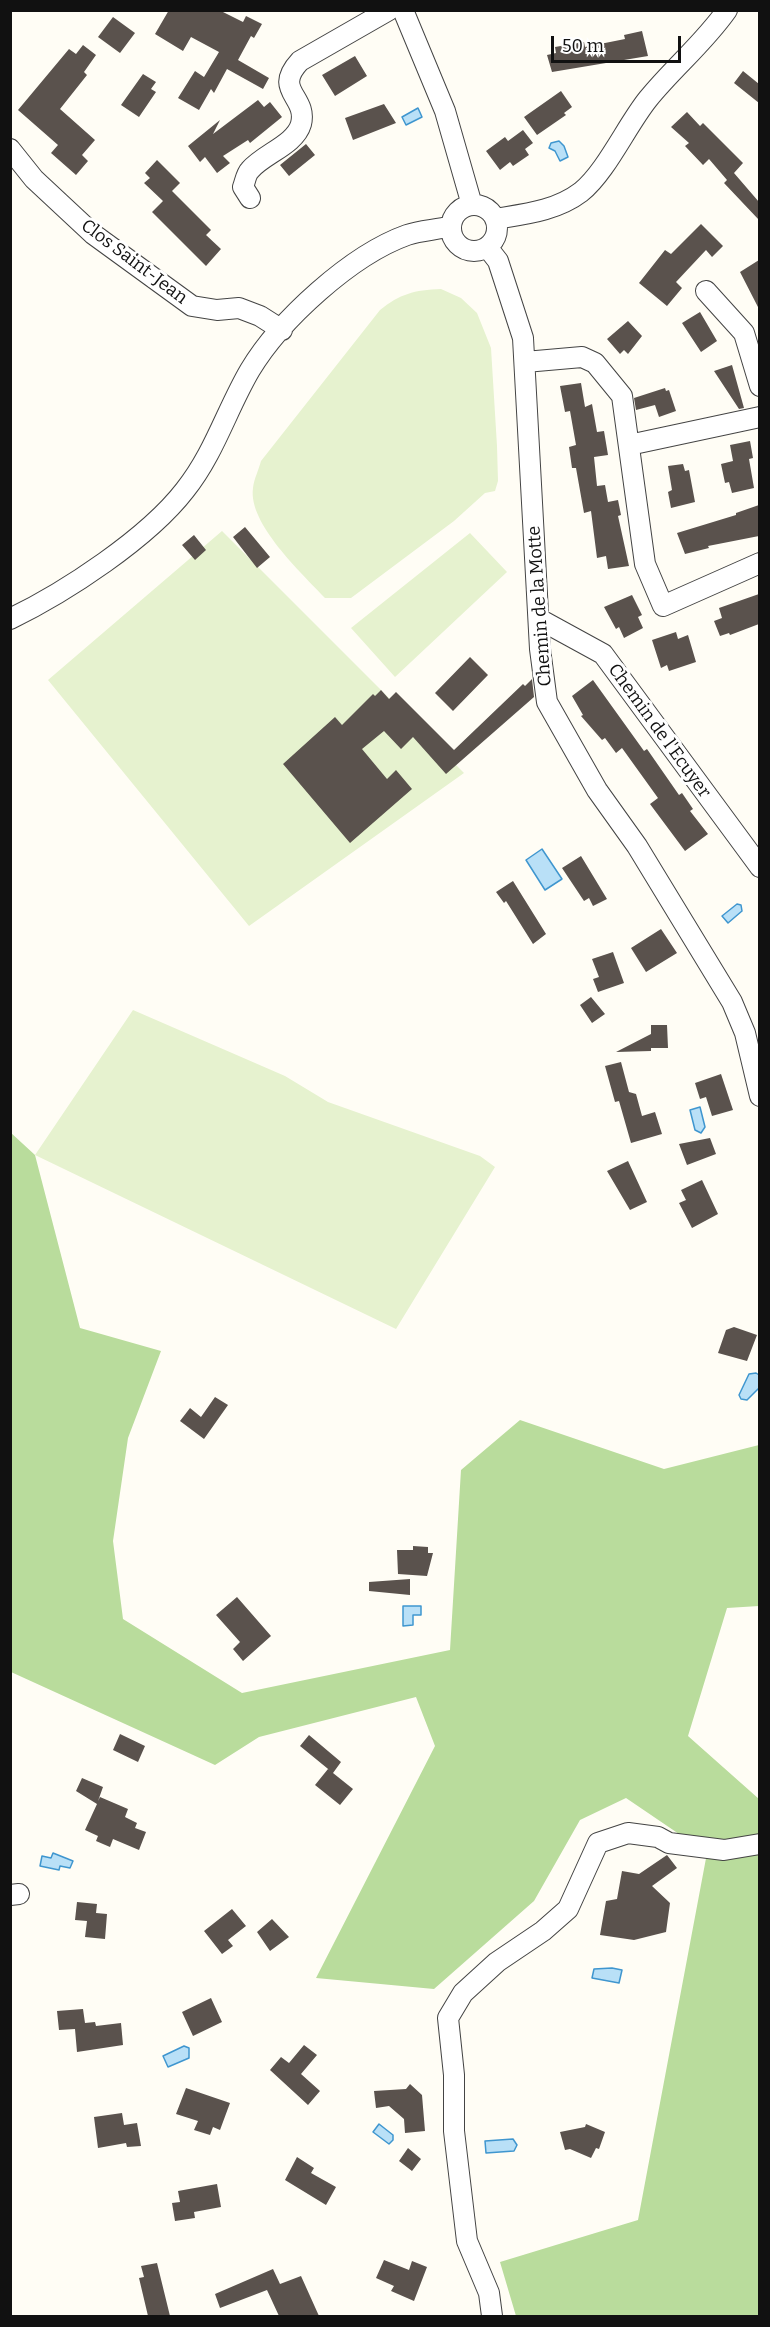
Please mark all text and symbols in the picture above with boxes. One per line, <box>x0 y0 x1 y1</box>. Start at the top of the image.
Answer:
scale bar <box>554 24 684 62</box>
text: 50 m <box>562 35 604 57</box>
street label: Clos Saint-Jean <box>77 215 191 309</box>
street label: Chemin de la Motte <box>524 525 556 687</box>
street label: Chemin de l'Ecuyer <box>603 660 715 802</box>

